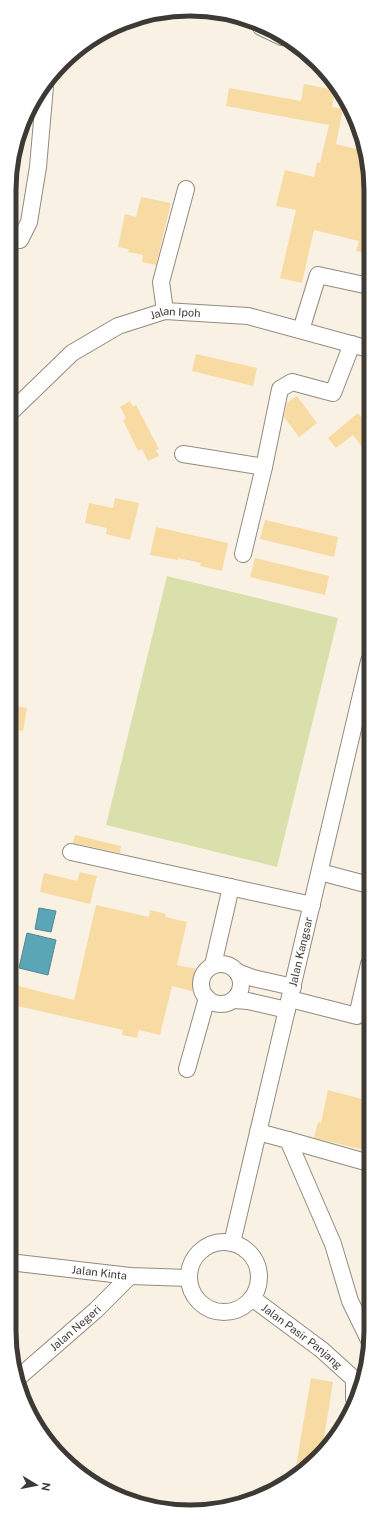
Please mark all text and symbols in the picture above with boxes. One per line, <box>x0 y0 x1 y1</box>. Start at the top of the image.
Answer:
street label: Jalan Ipoh <box>148 305 201 321</box>
street label: Jalan Kangsar <box>286 916 315 988</box>
street label: Jalan Kinta <box>71 1263 128 1282</box>
street label: Jalan Pasir Panjang <box>259 1301 345 1371</box>
street label: Jalan Negeri <box>48 1303 103 1353</box>
north arrow <box>16 1465 56 1505</box>
text: N <box>39 1481 53 1492</box>

